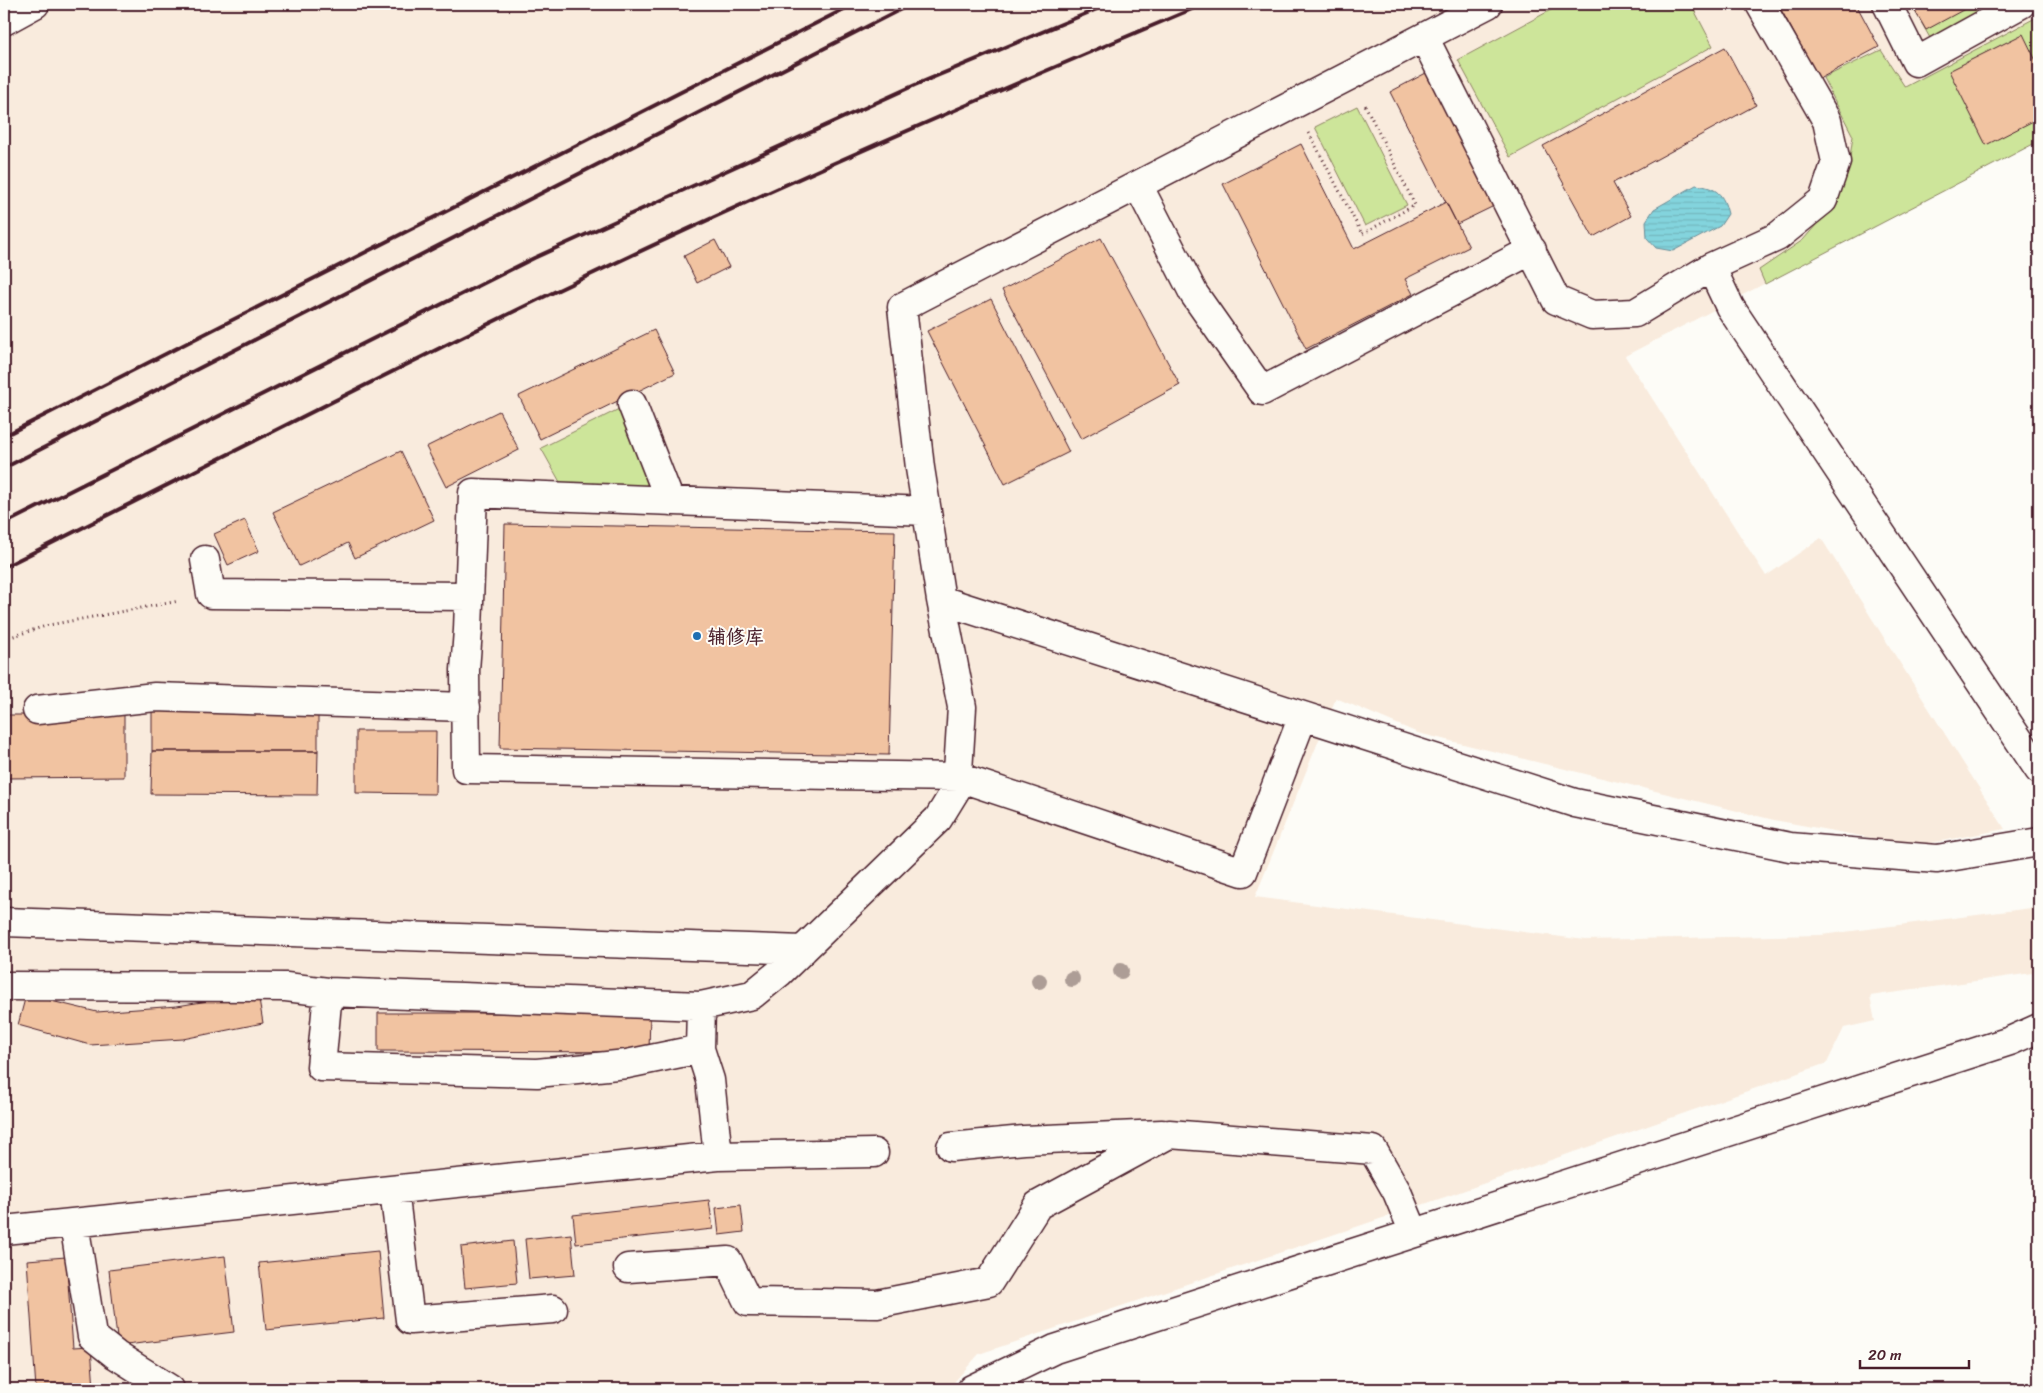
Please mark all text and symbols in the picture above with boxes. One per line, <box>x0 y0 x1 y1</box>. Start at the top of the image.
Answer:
place label: 辅修库 <box>707 620 764 653</box>
marker: 辅修库 <box>691 630 703 642</box>
scale bar <box>1860 1338 1969 1370</box>
text: 20 m <box>1868 1342 1902 1368</box>

